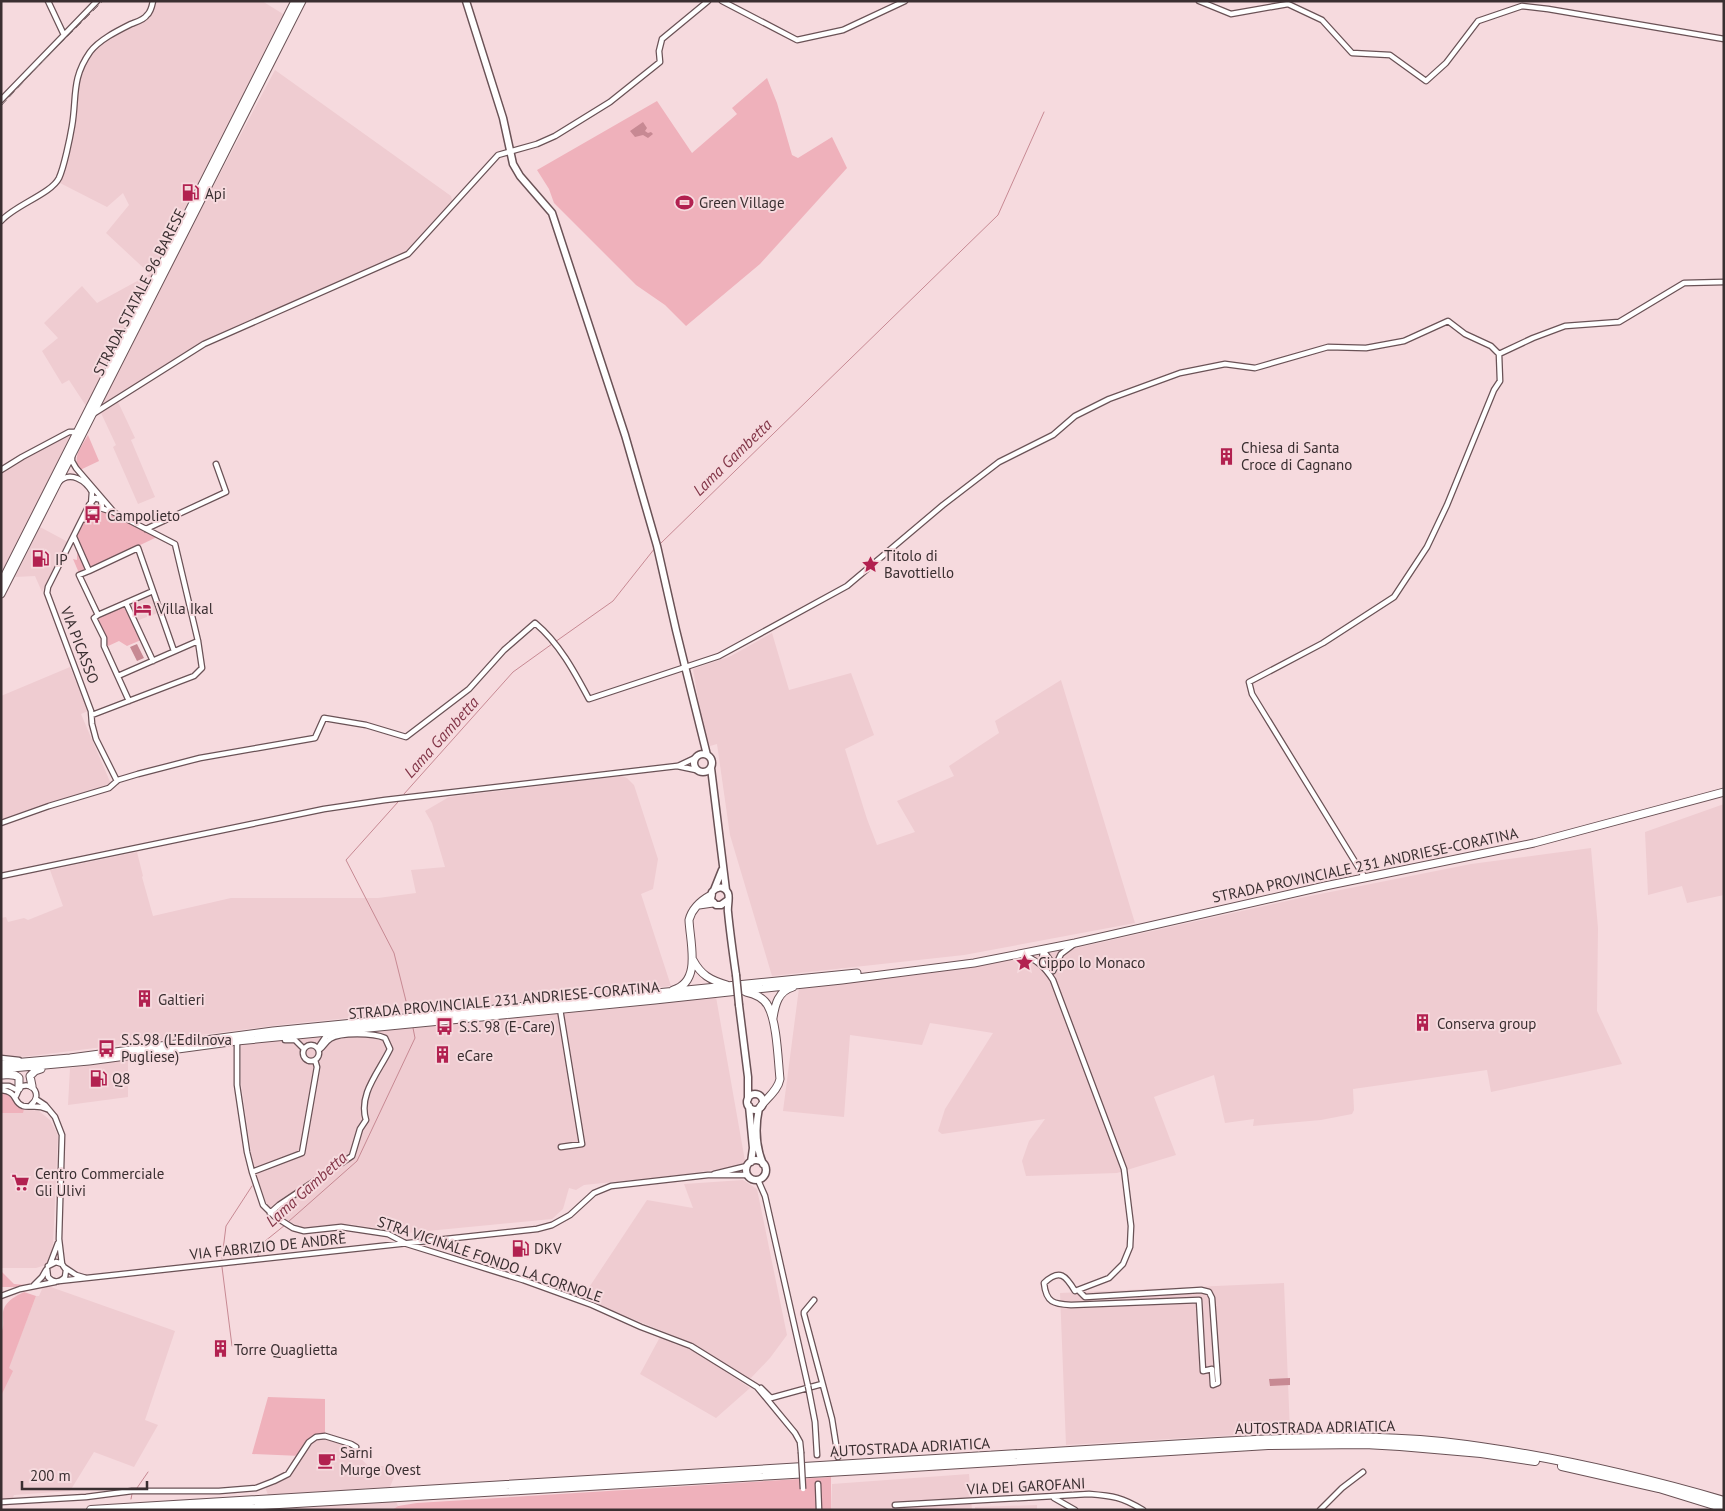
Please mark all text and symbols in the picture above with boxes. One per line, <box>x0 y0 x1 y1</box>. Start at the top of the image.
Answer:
fuel station icon: Api <box>181 183 201 203</box>
place label: Api <box>205 184 226 203</box>
sports icon: Green Village <box>675 192 695 212</box>
place label: Green Village <box>699 193 785 212</box>
street label: STRADA STATALE 96 BARESE <box>89 205 189 379</box>
water label: Lama Gambetta <box>688 414 776 500</box>
place label: Chiesa di Santa Croce di Cagnano <box>1241 438 1352 474</box>
building icon: Chiesa di Santa Croce di Cagnano <box>1217 446 1237 466</box>
bus stop icon: Campolieto <box>83 505 103 525</box>
place label: Campolieto <box>107 506 180 525</box>
place label: Titolo di Bavottiello <box>884 546 954 582</box>
fuel station icon: IP <box>31 549 51 569</box>
place label: IP <box>55 550 68 569</box>
place icon: Titolo di Bavottiello <box>860 554 880 574</box>
hotel icon: Villa Ikal <box>133 598 153 618</box>
place label: Villa Ikal <box>156 599 214 618</box>
street label: VIA PICASSO <box>56 603 103 686</box>
water label: Lama Gambetta <box>399 692 483 782</box>
street label: STRADA PROVINCIALE 231 ANDRIESE-CORATINA <box>1210 823 1520 907</box>
place icon: Cippo lo Monaco <box>1014 952 1034 972</box>
place label: Cippo lo Monaco <box>1038 953 1145 972</box>
street label: STRADA PROVINCIALE 231 ANDRIESE-CORATINA <box>348 977 660 1023</box>
building icon: Galtieri <box>134 989 154 1009</box>
place label: Galtieri <box>158 990 205 1009</box>
building icon: Conserva group <box>1413 1013 1433 1033</box>
place label: Conserva group <box>1437 1014 1536 1033</box>
bus stop icon: S.S. 98 (E-Care) <box>435 1016 455 1036</box>
place label: S.S. 98 (E-Care) <box>459 1017 555 1036</box>
place label: S.S.98 (L’Edilnova Pugliese) <box>121 1030 232 1066</box>
bus stop icon: S.S.98 (L’Edilnova Pugliese) <box>97 1038 117 1058</box>
building icon: eCare <box>433 1045 453 1065</box>
place label: eCare <box>457 1046 493 1065</box>
fuel station icon: Q8 <box>88 1068 108 1088</box>
place label: Q8 <box>112 1069 130 1088</box>
water label: Lama Gambetta <box>261 1147 351 1231</box>
place label: Centro Commerciale Gli Ulivi <box>35 1164 164 1200</box>
supermarket icon: Centro Commerciale Gli Ulivi <box>11 1172 31 1192</box>
street label: STRA VICINALE FONDO LA CORNOLE <box>375 1211 605 1307</box>
street label: VIA FABRIZIO DE ANDRÈ <box>188 1228 347 1264</box>
fuel station icon: DKV <box>510 1238 530 1258</box>
place label: DKV <box>534 1239 562 1258</box>
building icon: Torre Quaglietta <box>210 1339 230 1359</box>
place label: Torre Quaglietta <box>234 1340 338 1359</box>
street label: AUTOSTRADA ADRIATICA <box>1235 1416 1396 1438</box>
street label: AUTOSTRADA ADRIATICA <box>829 1433 991 1461</box>
place label: Sarni Murge Ovest <box>340 1443 421 1479</box>
cafe icon: Sarni Murge Ovest <box>316 1451 336 1471</box>
scale bar <box>22 1458 148 1490</box>
text: 200 m <box>30 1466 71 1485</box>
street label: VIA DEI GAROFANI <box>965 1473 1086 1499</box>

